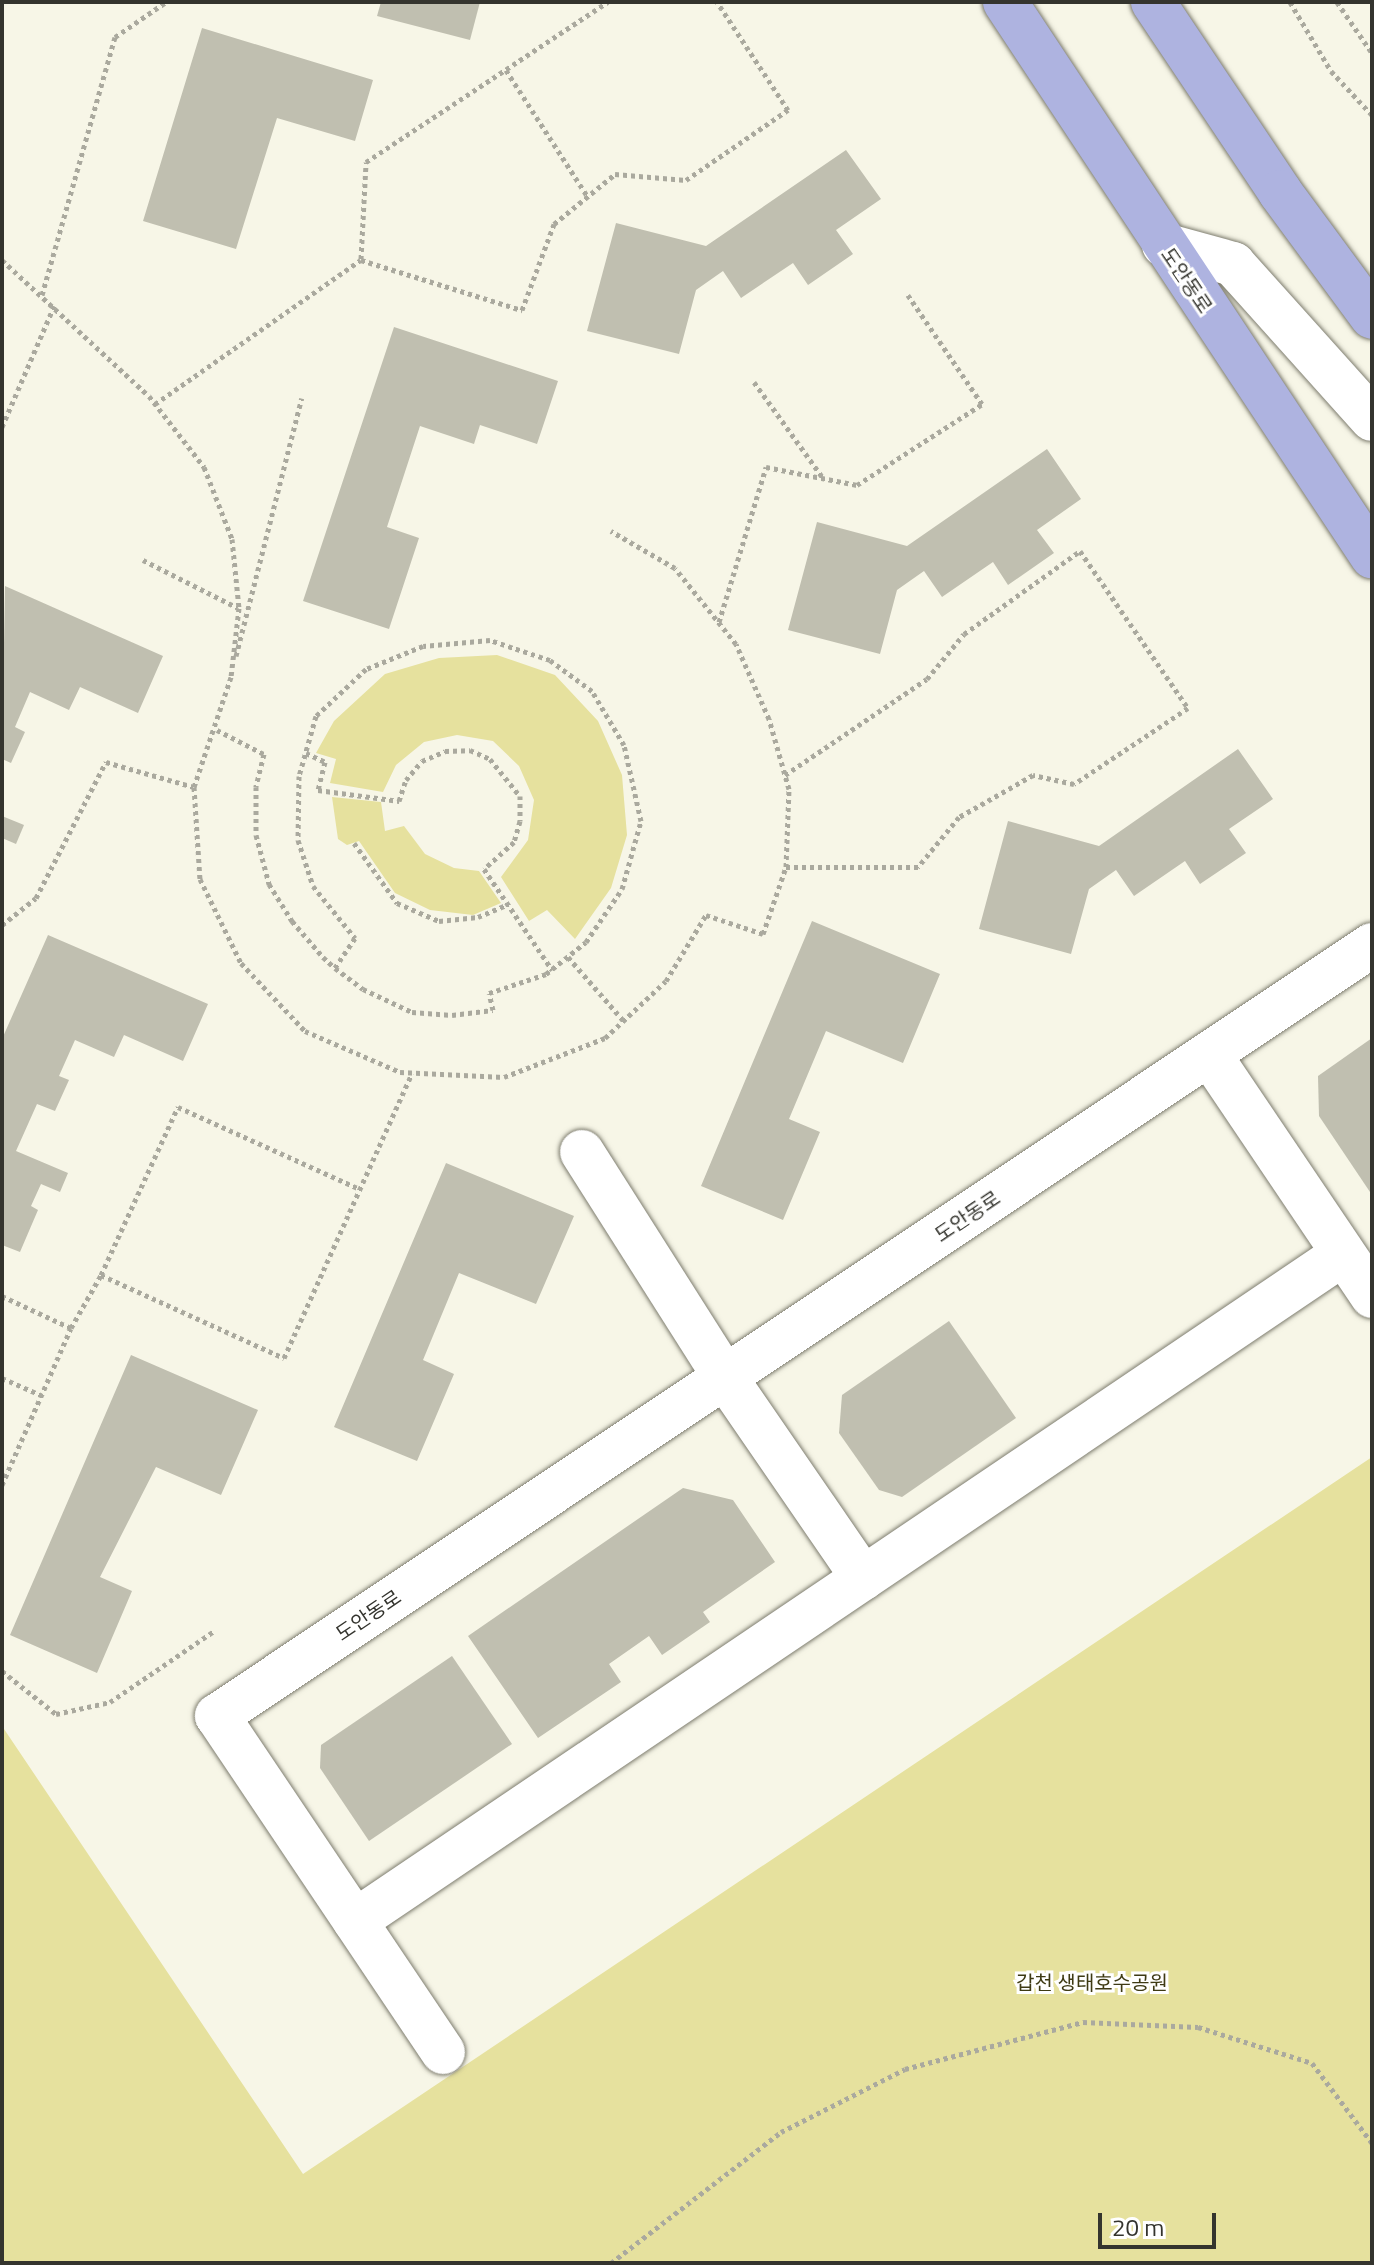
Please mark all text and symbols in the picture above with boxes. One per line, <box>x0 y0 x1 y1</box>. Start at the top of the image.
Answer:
street label: 도안동로 <box>1156 243 1218 317</box>
street label: 도안동로 <box>930 1185 1004 1247</box>
street label: 도안동로 <box>331 1584 405 1646</box>
park label: 갑천 생태호수공원 <box>1016 1970 1168 1994</box>
scale bar <box>1102 2197 1220 2247</box>
text: 20 m <box>1112 2209 1164 2245</box>

